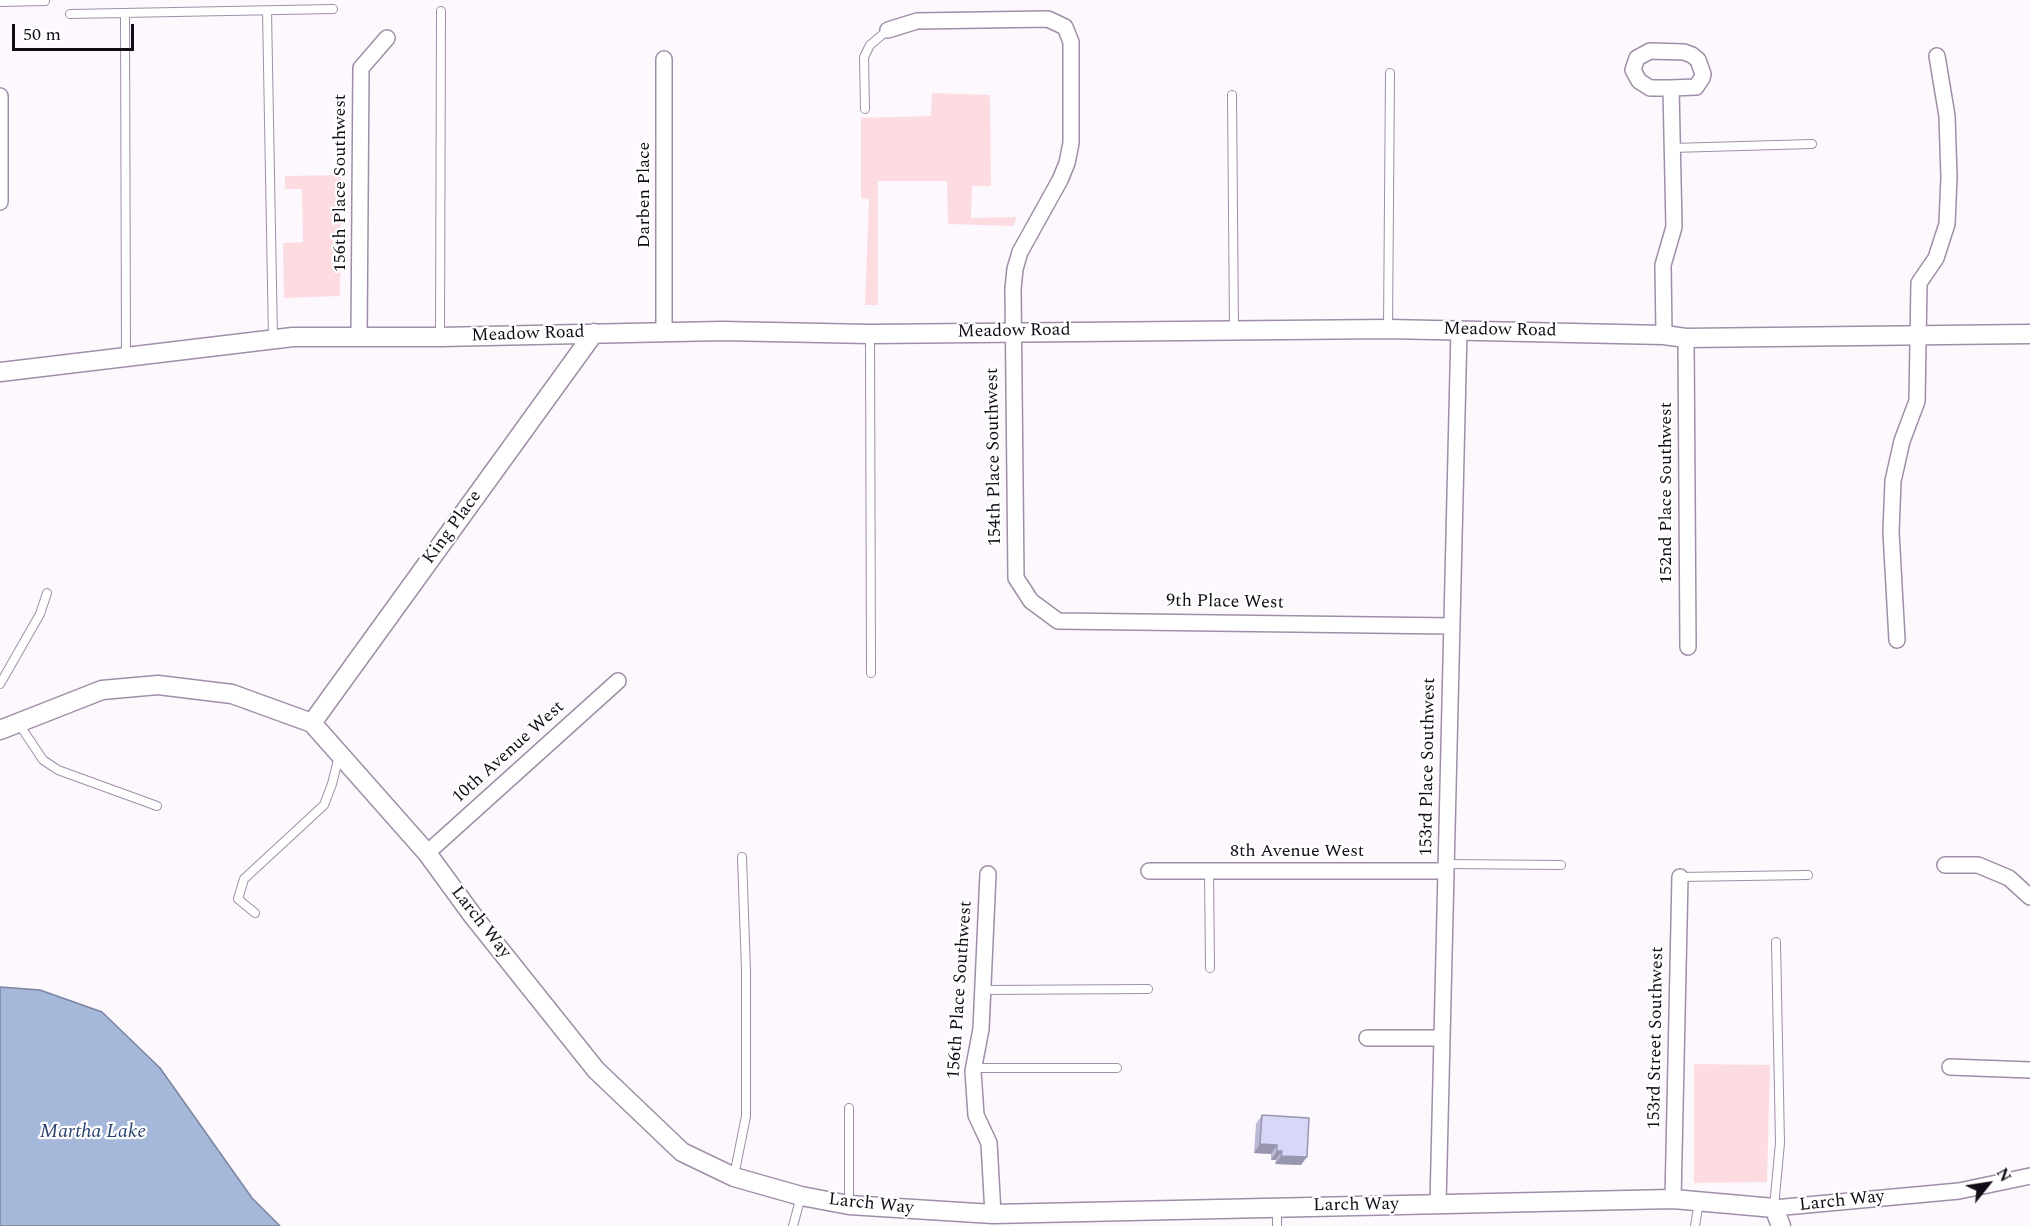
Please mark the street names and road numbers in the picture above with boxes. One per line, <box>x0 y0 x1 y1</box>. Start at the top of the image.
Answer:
street label: 156th Place Southwest <box>330 94 352 272</box>
street label: Darben Place <box>634 142 656 248</box>
street label: Meadow Road <box>1443 319 1557 343</box>
street label: Meadow Road <box>957 320 1071 344</box>
street label: Meadow Road <box>471 322 585 348</box>
street label: 154th Place Southwest <box>983 368 1007 546</box>
street label: 152nd Place Southwest <box>1656 402 1678 584</box>
street label: King Place <box>419 487 487 569</box>
street label: 9th Place West <box>1166 591 1284 615</box>
street label: 153rd Place Southwest <box>1417 677 1441 857</box>
street label: 10th Avenue West <box>449 697 569 809</box>
street label: 8th Avenue West <box>1230 841 1364 863</box>
street label: Larch Way <box>445 883 515 963</box>
street label: 156th Place Southwest <box>944 900 978 1080</box>
street label: 153rd Street Southwest <box>1645 946 1669 1130</box>
street label: Larch Way <box>1798 1187 1886 1217</box>
street label: Larch Way <box>827 1190 915 1220</box>
street label: Larch Way <box>1313 1194 1399 1218</box>

